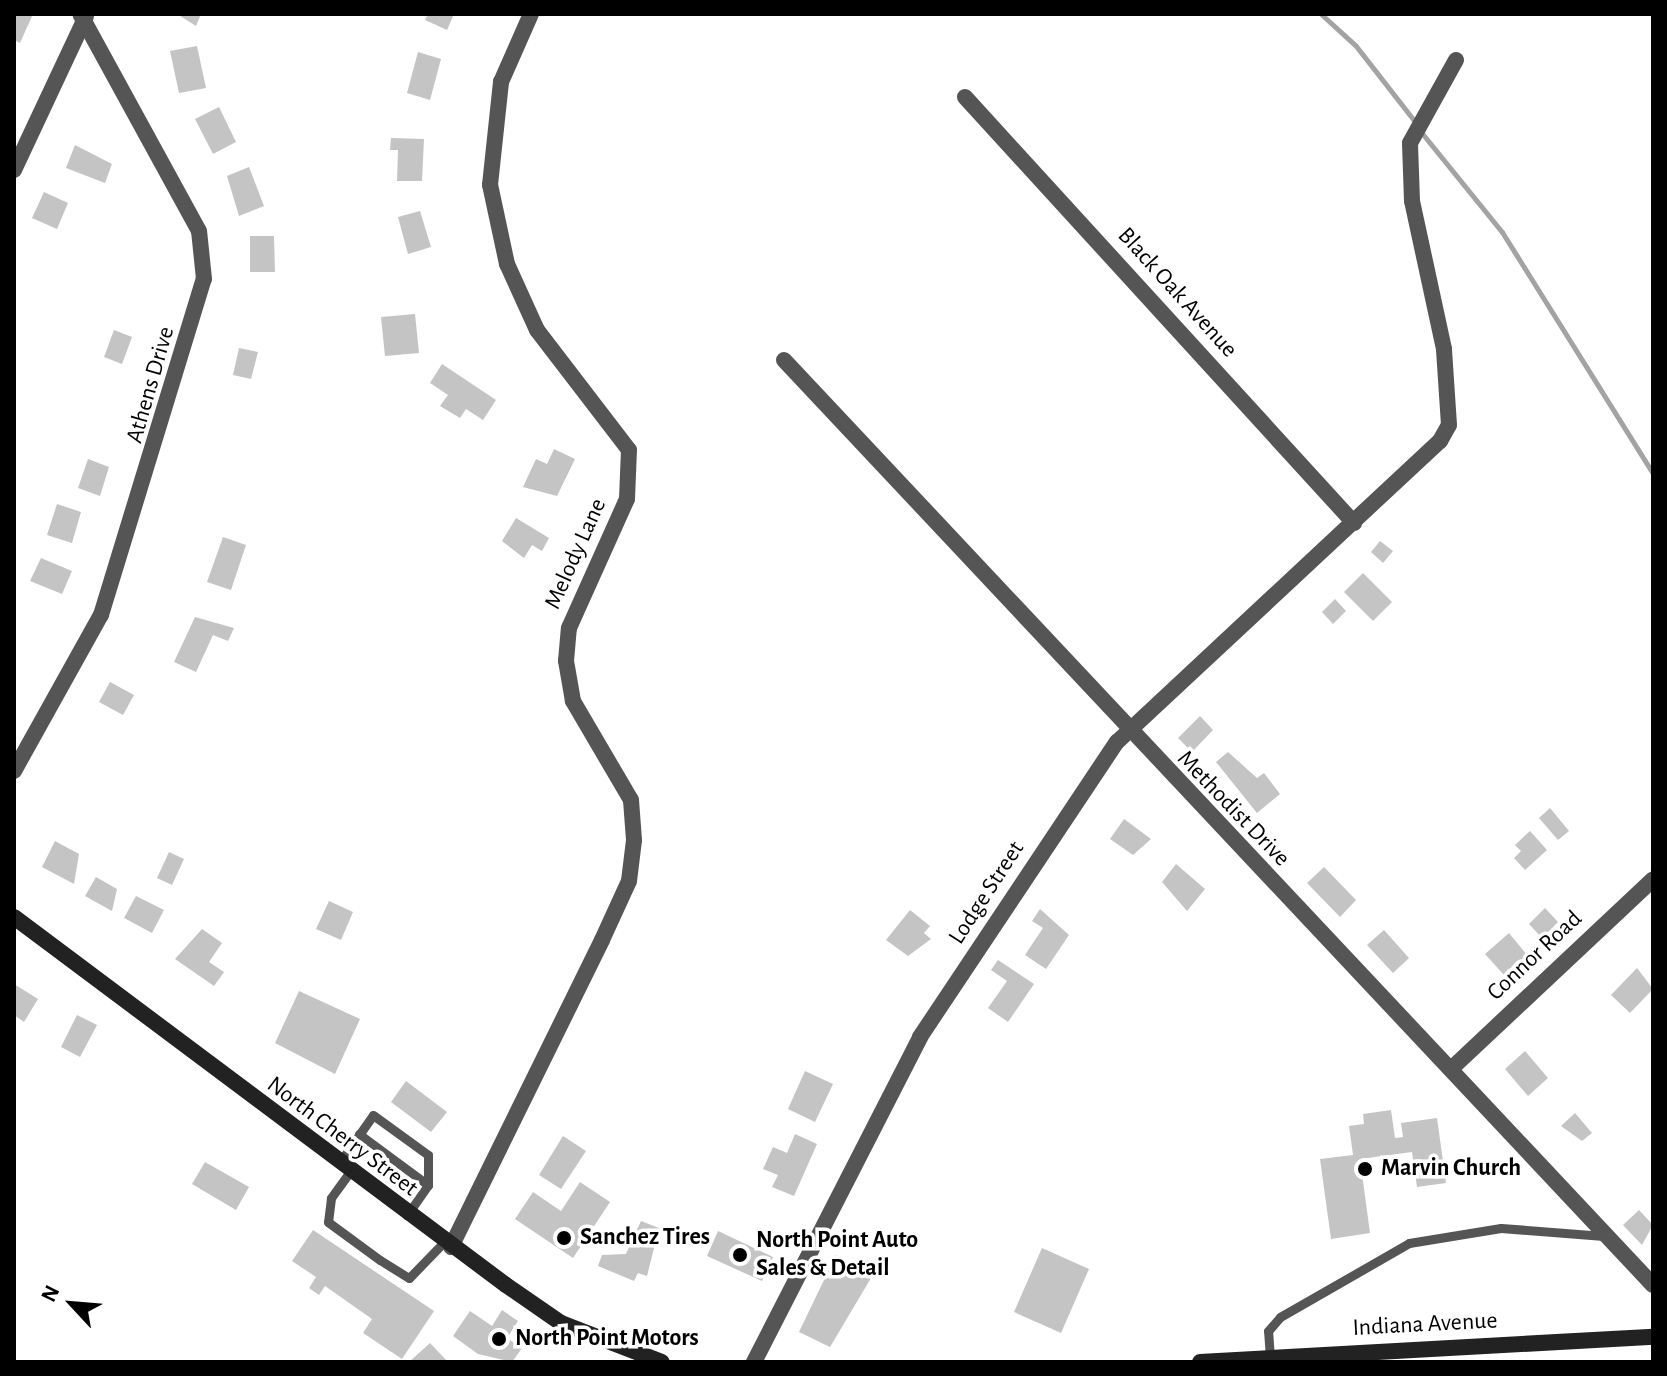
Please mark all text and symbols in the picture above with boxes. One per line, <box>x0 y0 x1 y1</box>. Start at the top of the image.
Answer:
street label: Black Oak Avenue <box>1111 222 1243 364</box>
street label: Athens Drive <box>121 323 181 447</box>
street label: Melody Lane <box>539 494 613 614</box>
street label: Methodist Drive <box>1171 745 1295 873</box>
street label: Lodge Street <box>943 836 1031 950</box>
street label: Connor Road <box>1482 905 1588 1007</box>
street label: North Cherry Street <box>261 1071 423 1203</box>
place label: Marvin Church <box>1381 1155 1521 1183</box>
marker: Marvin Church <box>1356 1160 1374 1178</box>
place label: Sanchez Tires <box>580 1224 710 1252</box>
place label: North Point Auto Sales & Detail <box>756 1227 918 1283</box>
marker: Sanchez Tires <box>555 1229 573 1247</box>
marker: North Point Auto Sales & Detail <box>731 1246 749 1264</box>
north arrow <box>32 1264 112 1344</box>
text: N <box>37 1282 64 1305</box>
street label: Indiana Avenue <box>1352 1307 1498 1343</box>
place label: North Point Motors <box>515 1325 699 1353</box>
marker: North Point Motors <box>490 1330 508 1348</box>

